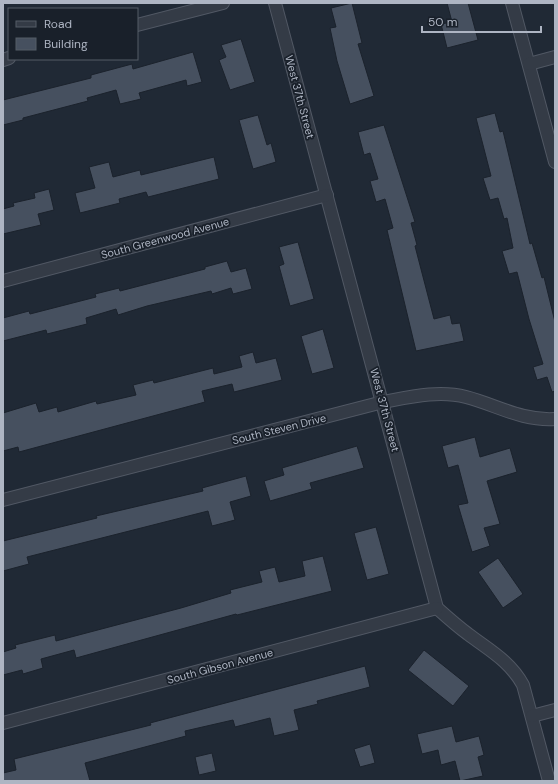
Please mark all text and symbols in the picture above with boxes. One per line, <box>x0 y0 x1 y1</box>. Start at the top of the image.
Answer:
legend <box>8 8 138 60</box>
scale bar <box>422 8 541 34</box>
text: 50 m <box>428 14 457 30</box>
text: Road <box>44 16 72 32</box>
text: Building <box>44 36 88 52</box>
street label: West 37th Street <box>282 54 318 140</box>
street label: South Greenwood Avenue <box>99 214 231 262</box>
street label: West 37th Street <box>367 367 403 453</box>
street label: South Steven Drive <box>231 411 327 447</box>
street label: South Gibson Avenue <box>165 645 275 687</box>

